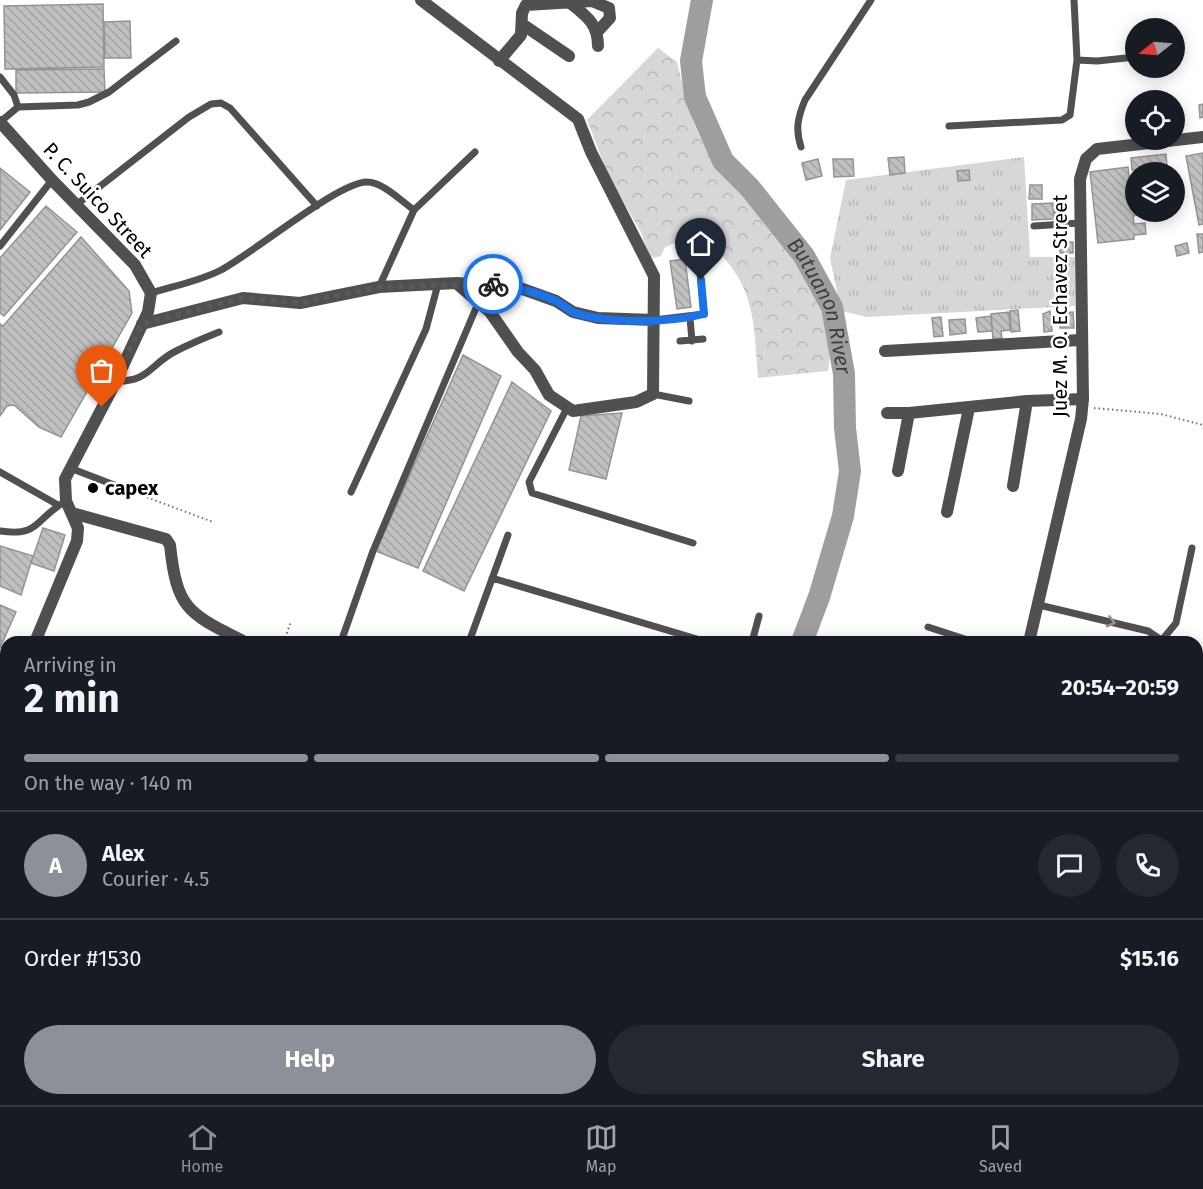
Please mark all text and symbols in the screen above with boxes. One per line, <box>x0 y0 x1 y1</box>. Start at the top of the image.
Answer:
north arrow <box>1125 18 1185 78</box>
map controls <box>1125 18 1185 222</box>
button: locate <box>1125 90 1185 150</box>
street label: P. C. Suico Street <box>38 137 158 263</box>
button: layers <box>1125 162 1185 222</box>
street label: Juez M. O. Echavez Street <box>1048 194 1072 417</box>
pin <box>675 218 726 280</box>
icon: home <box>684 227 717 260</box>
water label: Butuanon River <box>781 232 857 377</box>
courier <box>463 254 523 314</box>
icon: bike <box>477 268 510 301</box>
pin <box>76 345 127 407</box>
icon: bag <box>85 354 118 387</box>
place label: capex <box>105 476 159 500</box>
marker: capex <box>86 481 100 495</box>
one-way arrow <box>1106 615 1116 628</box>
text: Arriving in <box>24 653 117 677</box>
text: 20:54–20:59 <box>1061 674 1179 701</box>
text: 2 min <box>24 676 120 722</box>
text: On the way · 140 m <box>24 771 193 795</box>
button: chat <box>1038 834 1101 897</box>
button: phone <box>1116 834 1179 897</box>
text: Alex <box>102 840 145 867</box>
text: A <box>49 852 62 879</box>
text: Courier · 4.5 <box>102 867 209 891</box>
text: Order #1530 <box>24 945 142 972</box>
text: $15.16 <box>1120 945 1179 972</box>
button: Help <box>24 1025 596 1094</box>
button: Share <box>608 1025 1179 1094</box>
tab: Home <box>181 1121 223 1176</box>
tab: Map <box>585 1121 618 1176</box>
tab: Saved <box>979 1121 1022 1176</box>

